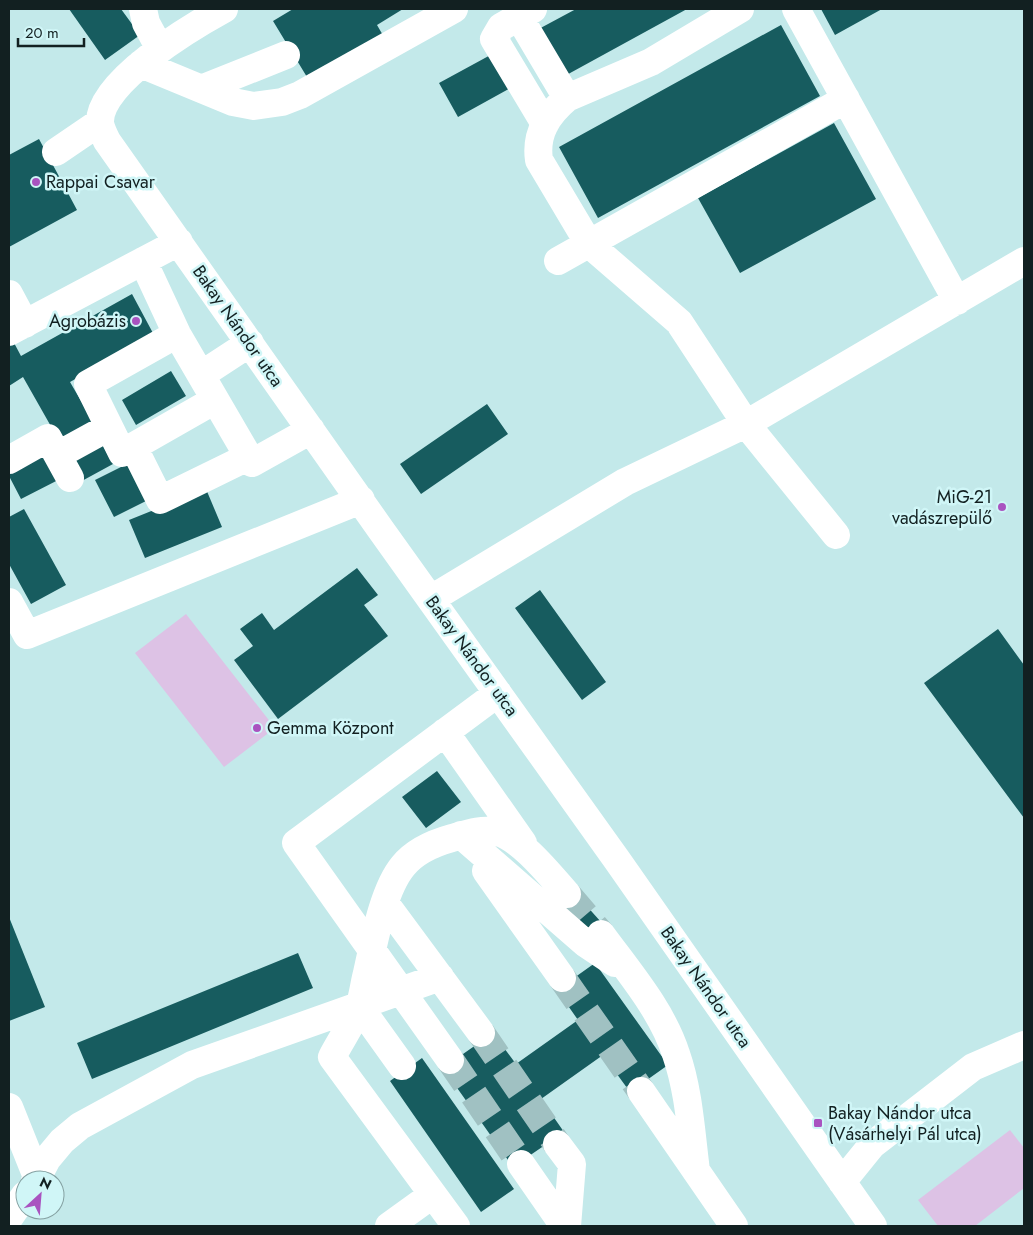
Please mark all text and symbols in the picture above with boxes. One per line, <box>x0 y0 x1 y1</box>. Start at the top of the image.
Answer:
scale bar <box>18 15 84 47</box>
text: 20 m <box>25 22 59 44</box>
place label: Rappai Csavar <box>46 169 156 195</box>
marker: Rappai Csavar <box>30 176 42 188</box>
street label: Bakay Nándor utca <box>186 260 290 392</box>
place label: Agrobázis <box>49 308 126 334</box>
marker: Agrobázis <box>130 315 142 327</box>
place label: MiG-21 vadászrepülő <box>892 484 992 531</box>
marker: MiG-21 vadászrepülő <box>996 501 1008 513</box>
street label: Bakay Nándor utca <box>419 590 525 722</box>
place label: Gemma Központ <box>267 715 394 741</box>
marker: Gemma Központ <box>251 722 263 734</box>
street label: Bakay Nándor utca <box>654 921 758 1053</box>
place label: Bakay Nándor utca (Vásárhelyi Pál utca) <box>828 1100 982 1147</box>
marker: Bakay Nándor utca (Vásárhelyi Pál utca) <box>812 1117 824 1129</box>
north arrow <box>15 1170 65 1220</box>
text: N <box>36 1172 55 1195</box>

